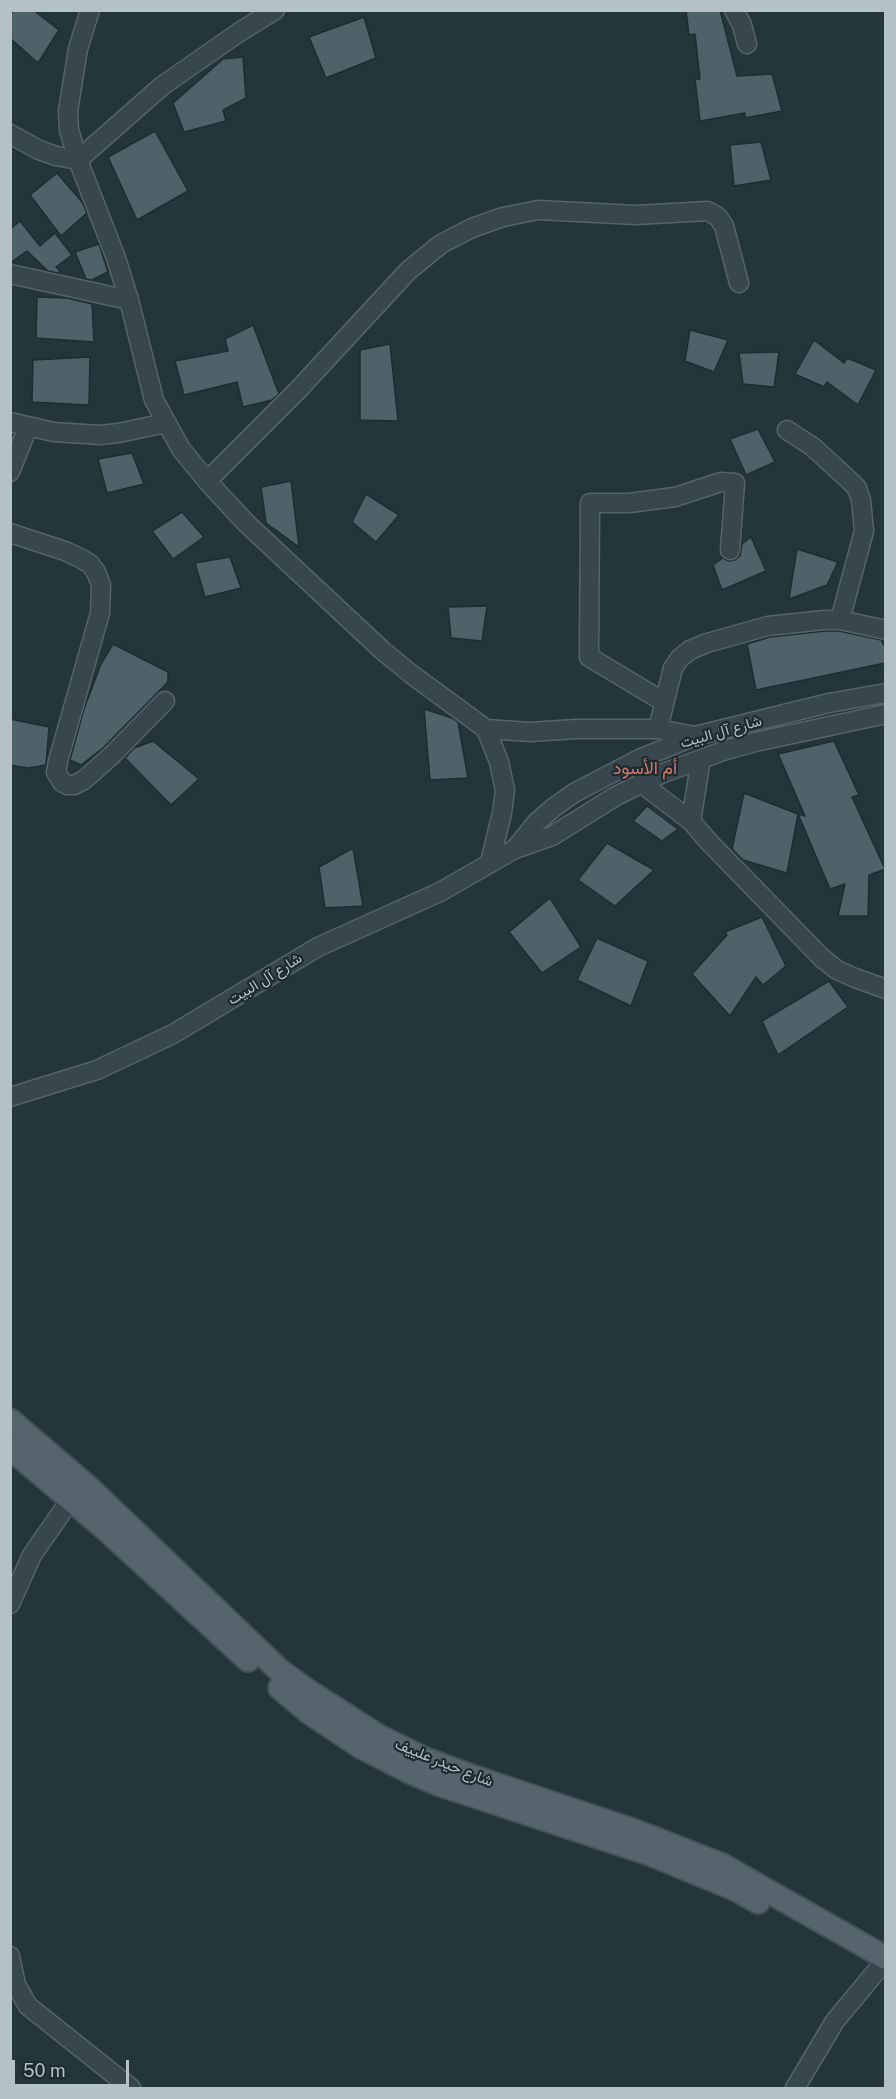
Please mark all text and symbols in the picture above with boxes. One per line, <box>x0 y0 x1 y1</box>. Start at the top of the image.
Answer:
street label: شارع آل البيت <box>678 712 764 752</box>
district label: أم الأسود <box>613 757 677 779</box>
street label: شارع آل البيت <box>225 949 305 1009</box>
street label: شارع حيدر علييف <box>392 1735 496 1791</box>
scale bar <box>15 2048 132 2086</box>
text: 50 m <box>23 2060 66 2081</box>

